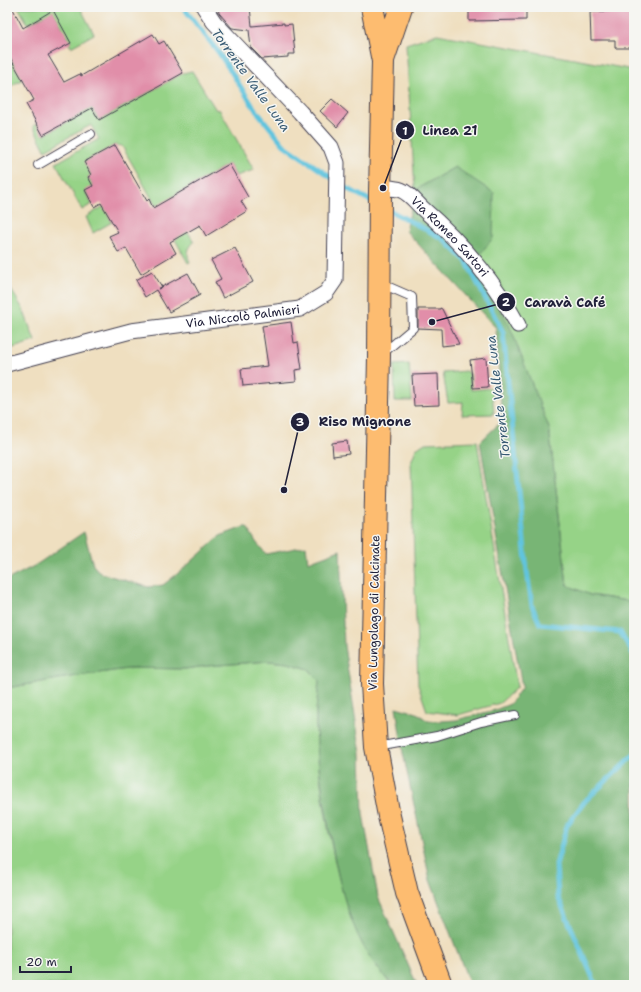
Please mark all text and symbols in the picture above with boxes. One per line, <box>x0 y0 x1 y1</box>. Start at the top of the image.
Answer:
water label: Torrente Valle Luna <box>208 25 294 135</box>
callout: Linea 21 <box>395 118 486 143</box>
text: Linea 21 <box>423 122 478 139</box>
text: 1 <box>402 123 408 139</box>
street label: Via Romeo Sartori <box>407 193 492 280</box>
callout: Caravà Café <box>496 290 613 315</box>
text: 2 <box>502 294 511 310</box>
text: Caravà Café <box>524 294 606 311</box>
street label: Via Niccolò Palmieri <box>185 301 301 332</box>
water label: Torrente Valle Luna <box>482 334 514 460</box>
callout: Riso Mignone <box>290 409 419 434</box>
text: Riso Mignone <box>319 413 411 430</box>
text: 3 <box>296 414 304 430</box>
street label: Via Lungolago di Calcinate <box>365 535 383 691</box>
scale bar <box>20 948 71 974</box>
text: 20 m <box>26 954 57 970</box>

